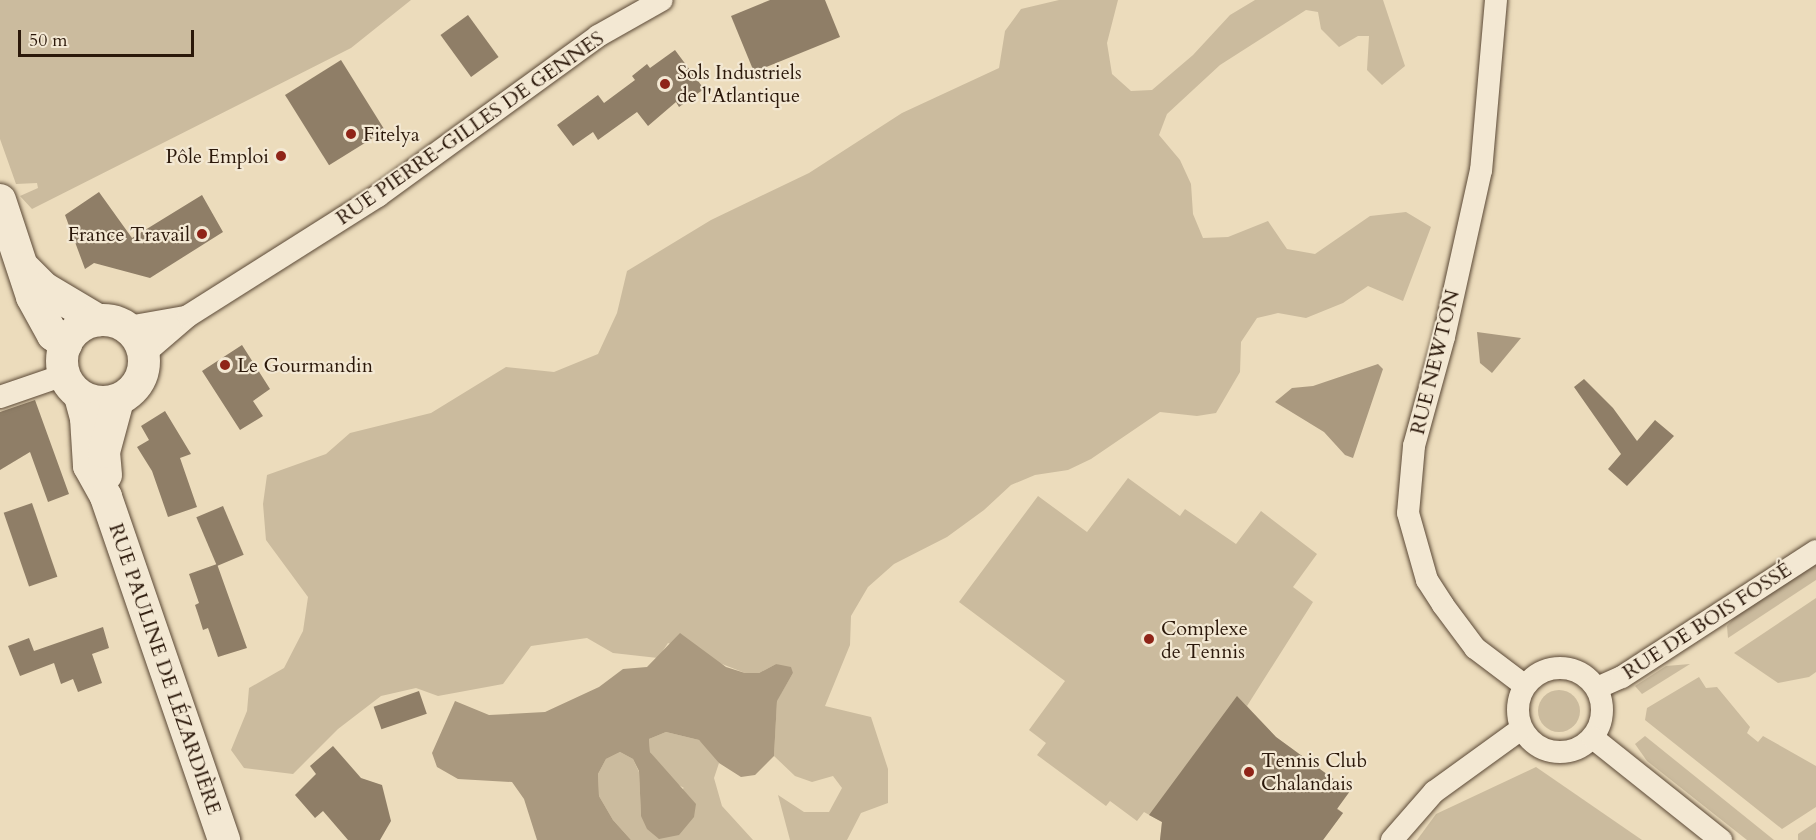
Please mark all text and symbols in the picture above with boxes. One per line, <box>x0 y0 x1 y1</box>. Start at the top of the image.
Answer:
scale bar <box>21 18 196 56</box>
street label: RUE PIERRE-GILLES DE GENNES <box>332 26 608 230</box>
text: 50 m <box>29 28 68 53</box>
place label: Sols Industriels de l'Atlantique <box>677 60 802 107</box>
marker: Sols Industriels de l'Atlantique <box>658 77 672 91</box>
place label: Fitelya <box>363 122 420 146</box>
marker: Fitelya <box>344 127 358 141</box>
place label: Pôle Emploi <box>165 144 269 168</box>
marker: Pôle Emploi <box>274 149 288 163</box>
place label: France Travail <box>68 222 190 246</box>
marker: France Travail <box>195 227 209 241</box>
street label: RUE NEWTON <box>1405 287 1465 437</box>
place label: Le Gourmandin <box>237 353 373 377</box>
marker: Le Gourmandin <box>218 358 232 372</box>
street label: RUE PAULINE DE LÉZARDIÈRE <box>104 520 226 818</box>
street label: RUE DE BOIS FOSSÉ <box>1618 558 1796 684</box>
place label: Complexe de Tennis <box>1161 616 1248 663</box>
marker: Complexe de Tennis <box>1142 632 1156 646</box>
place label: Tennis Club Chalandais <box>1261 748 1367 795</box>
marker: Tennis Club Chalandais <box>1242 765 1256 779</box>

